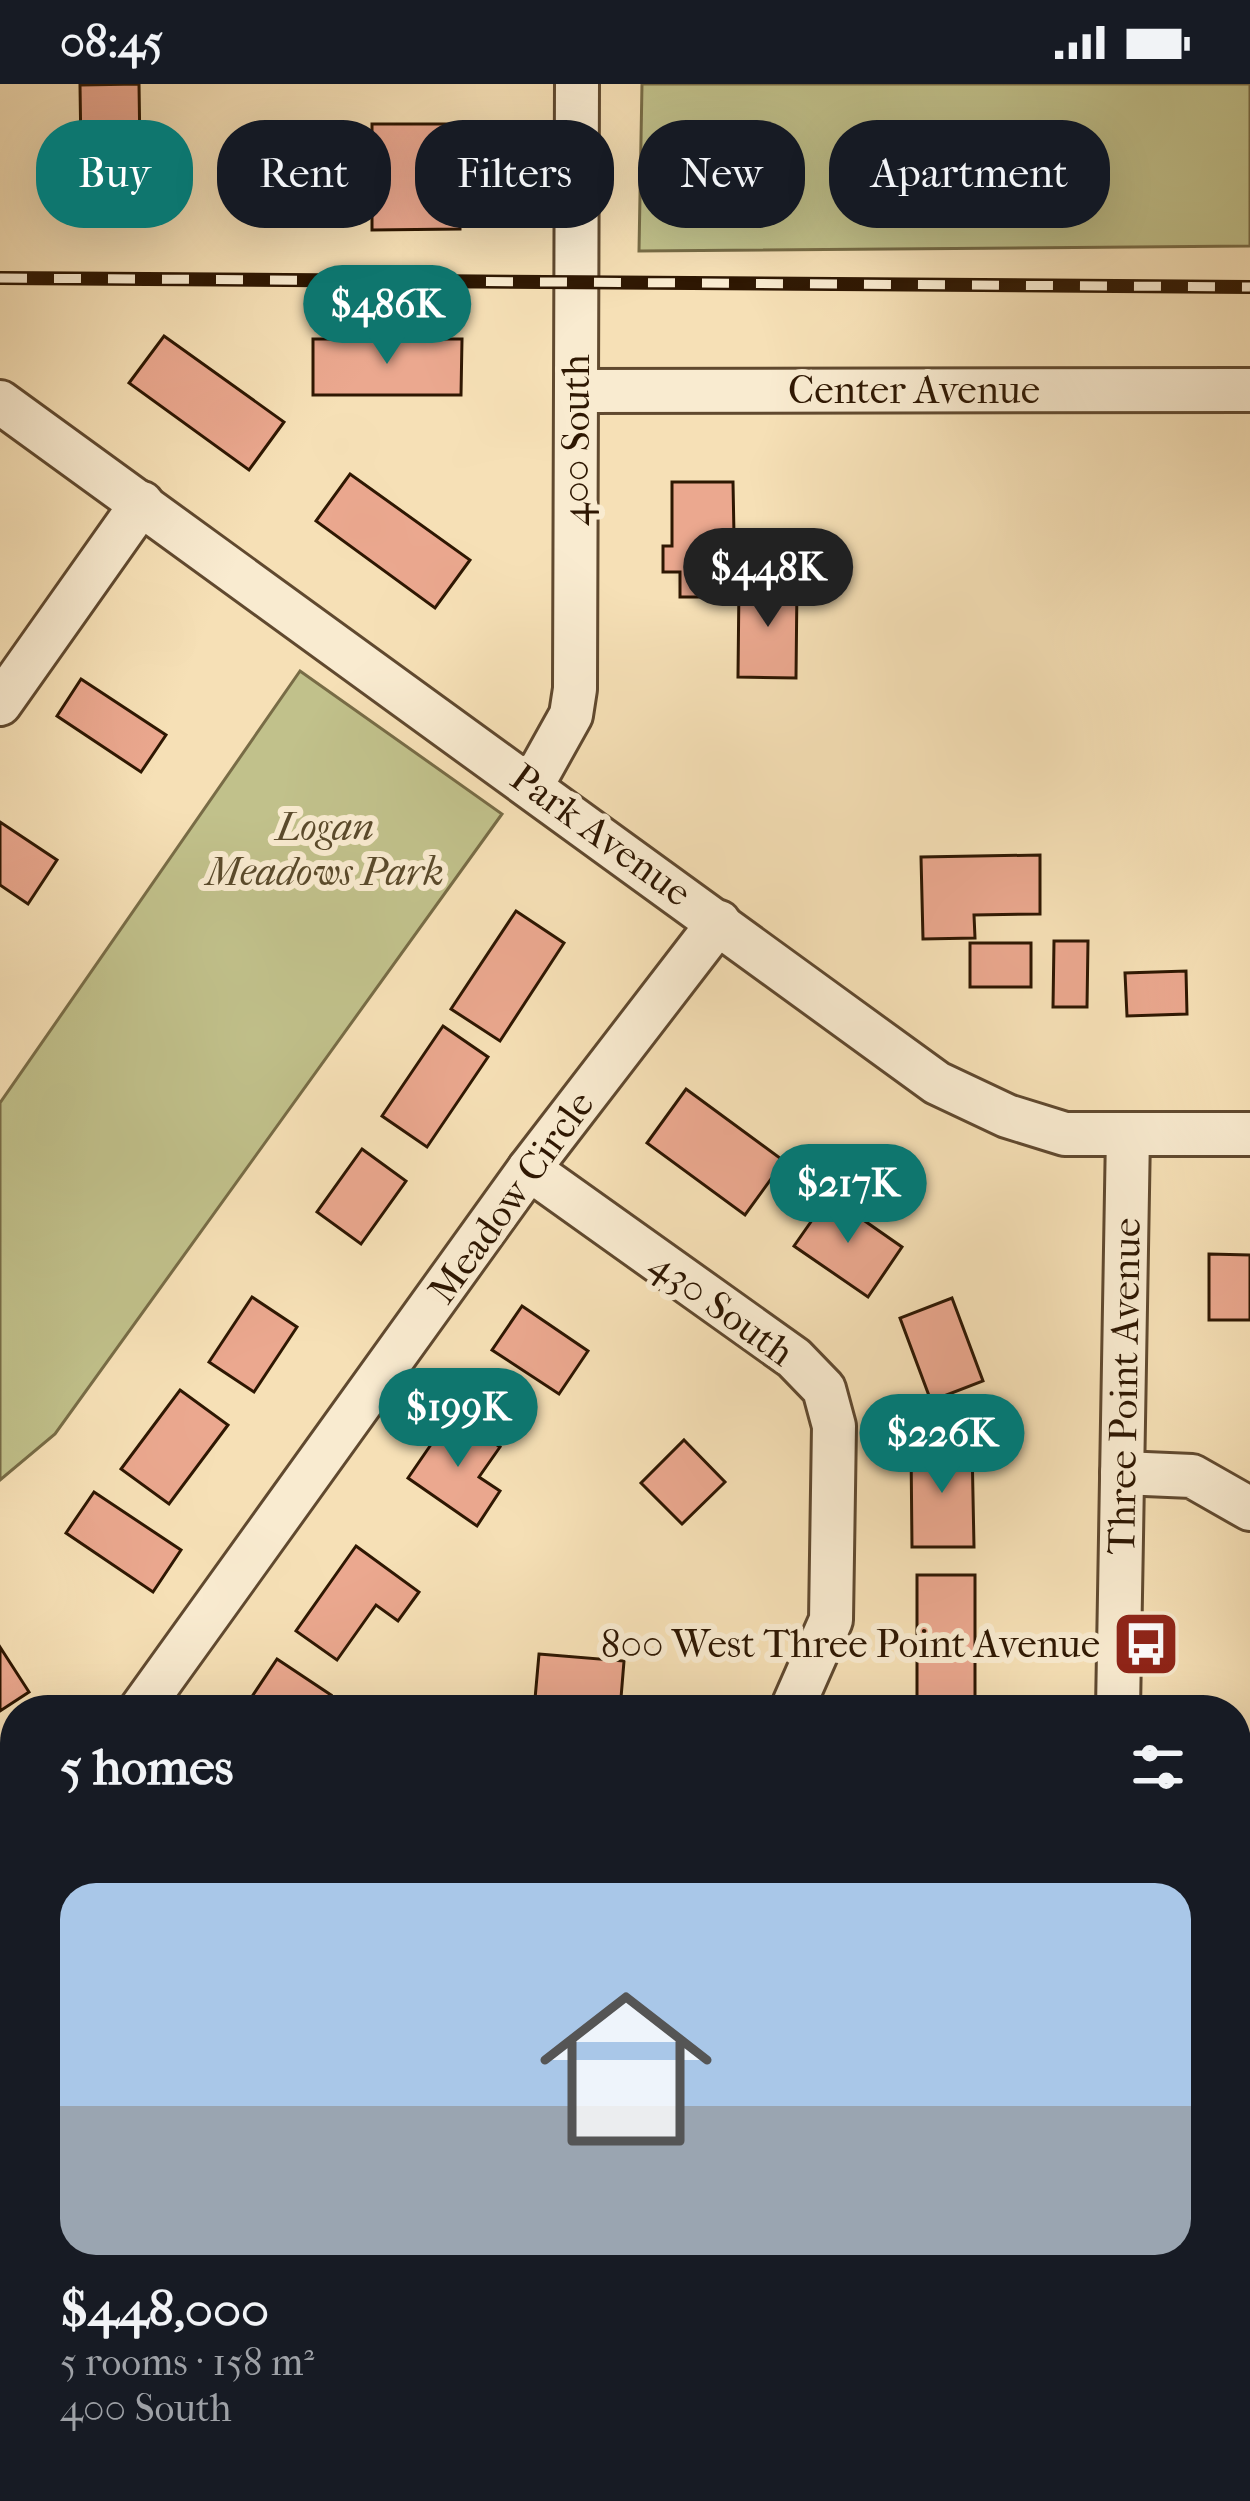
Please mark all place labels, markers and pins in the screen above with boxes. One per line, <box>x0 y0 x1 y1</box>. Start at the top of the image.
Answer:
pin: $486K <box>303 265 471 367</box>
pin: $448K <box>684 528 852 630</box>
pin: $217K <box>764 1144 932 1246</box>
pin: $199K <box>374 1368 542 1470</box>
pin: $226K <box>858 1394 1026 1496</box>
bus stop icon: 800 West Three Point Avenue <box>1111 1609 1181 1679</box>
place label: 800 West Three Point Avenue <box>601 1621 1100 1667</box>

